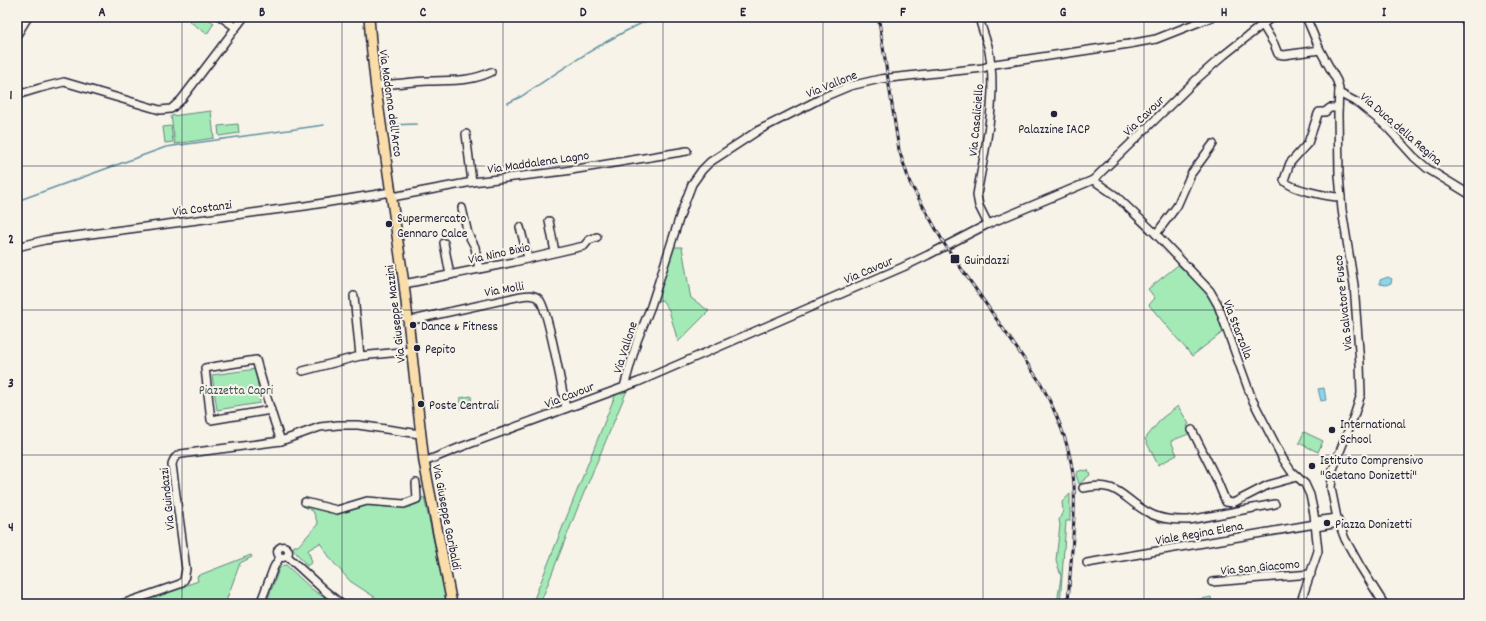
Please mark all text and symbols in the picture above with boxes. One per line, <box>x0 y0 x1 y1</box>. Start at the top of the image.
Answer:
text: A <box>98 4 106 23</box>
text: B <box>259 4 265 23</box>
text: C <box>420 4 427 23</box>
text: D <box>580 4 587 23</box>
text: E <box>740 4 747 23</box>
text: F <box>900 4 906 23</box>
text: G <box>1060 4 1067 23</box>
text: H <box>1221 4 1228 23</box>
text: I <box>1382 4 1387 23</box>
street label: Via Madonna dell'Arco <box>373 49 406 158</box>
street label: Via Vallone <box>803 66 861 104</box>
street label: Via Casaliciello <box>965 83 990 157</box>
text: 1 <box>10 87 13 106</box>
street label: Via Duca della Regina <box>1355 89 1446 172</box>
street label: Via Cavour <box>1119 92 1170 142</box>
marker: Palazzine IACP <box>1049 109 1059 119</box>
place label: Palazzine IACP <box>1018 121 1090 140</box>
street label: Via Maddalena Lagno <box>486 147 591 180</box>
street label: Via Costanzi <box>172 196 234 223</box>
place label: Supermercato Gennaro Calce <box>397 210 468 244</box>
marker: Supermercato Gennaro Calce <box>384 219 394 229</box>
text: 2 <box>8 231 14 250</box>
street label: Via Nino Bixio <box>467 239 532 270</box>
street label: Via Cavour <box>841 252 897 290</box>
place label: Guindazzi <box>964 252 1010 271</box>
marker: Guindazzi <box>949 253 961 265</box>
street label: Via Salvatore Fusco <box>1330 254 1359 352</box>
street label: Via Giuseppe Mazzini <box>381 263 412 364</box>
street label: Via Molli <box>483 278 526 303</box>
street label: Via Starzolla <box>1217 297 1257 363</box>
place label: Dance & Fitness <box>421 318 498 337</box>
street label: Via Vallone <box>609 319 644 376</box>
marker: Dance & Fitness <box>408 320 418 330</box>
place label: Pepito <box>425 341 456 360</box>
marker: Pepito <box>412 343 422 353</box>
text: 3 <box>8 375 14 394</box>
street label: Via Cavour <box>542 378 598 414</box>
park label: Piazzetta Capri <box>199 382 274 401</box>
place label: Poste Centrali <box>429 397 500 416</box>
marker: Poste Centrali <box>416 399 426 409</box>
place label: International School <box>1340 416 1406 450</box>
marker: International School <box>1327 425 1337 435</box>
place label: Istituto Comprensivo "Gaetano Donizetti" <box>1320 452 1424 486</box>
marker: Istituto Comprensivo "Gaetano Donizetti" <box>1307 461 1317 471</box>
street label: Via Giuseppe Garibaldi <box>426 463 465 573</box>
street label: Via Guindazzi <box>156 466 181 531</box>
place label: Piazza Donizetti <box>1335 516 1412 535</box>
street label: Viale Regina Elena <box>1154 517 1246 552</box>
marker: Piazza Donizetti <box>1322 518 1332 528</box>
text: 4 <box>8 519 14 538</box>
street label: Via San Giacomo <box>1220 556 1301 581</box>

